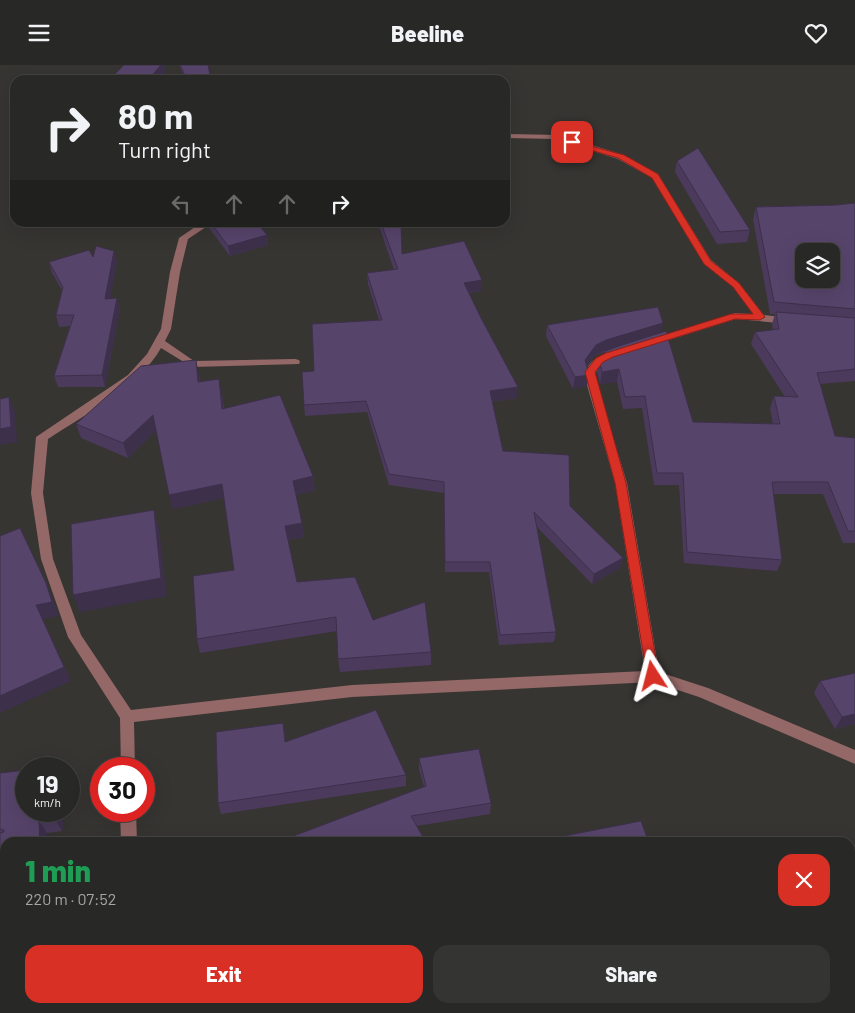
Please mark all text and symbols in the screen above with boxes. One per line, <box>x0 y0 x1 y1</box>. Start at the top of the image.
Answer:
icon: menu <box>25 19 53 47</box>
icon: heart <box>802 19 830 47</box>
text: Beeline <box>391 20 464 46</box>
text: 80 m <box>118 94 193 136</box>
icon: right <box>35 95 100 160</box>
pin <box>551 121 593 163</box>
icon: arrive <box>558 128 586 156</box>
text: Turn right <box>118 136 211 162</box>
icon: left <box>167 190 195 218</box>
icon: ahead <box>220 190 248 218</box>
icon: ahead <box>273 190 301 218</box>
icon: right <box>326 190 354 218</box>
map controls <box>795 243 840 288</box>
button: layers <box>795 243 840 288</box>
position arrow <box>626 649 678 701</box>
speed limit sign: 30 <box>90 757 155 822</box>
text: 19 <box>36 768 59 798</box>
text: km/h <box>34 795 61 809</box>
text: 1 min <box>25 852 91 888</box>
button: close <box>778 854 830 906</box>
text: 220 m · 07:52 <box>25 889 116 908</box>
button: Exit <box>25 945 423 1003</box>
button: Share <box>433 945 830 1003</box>

